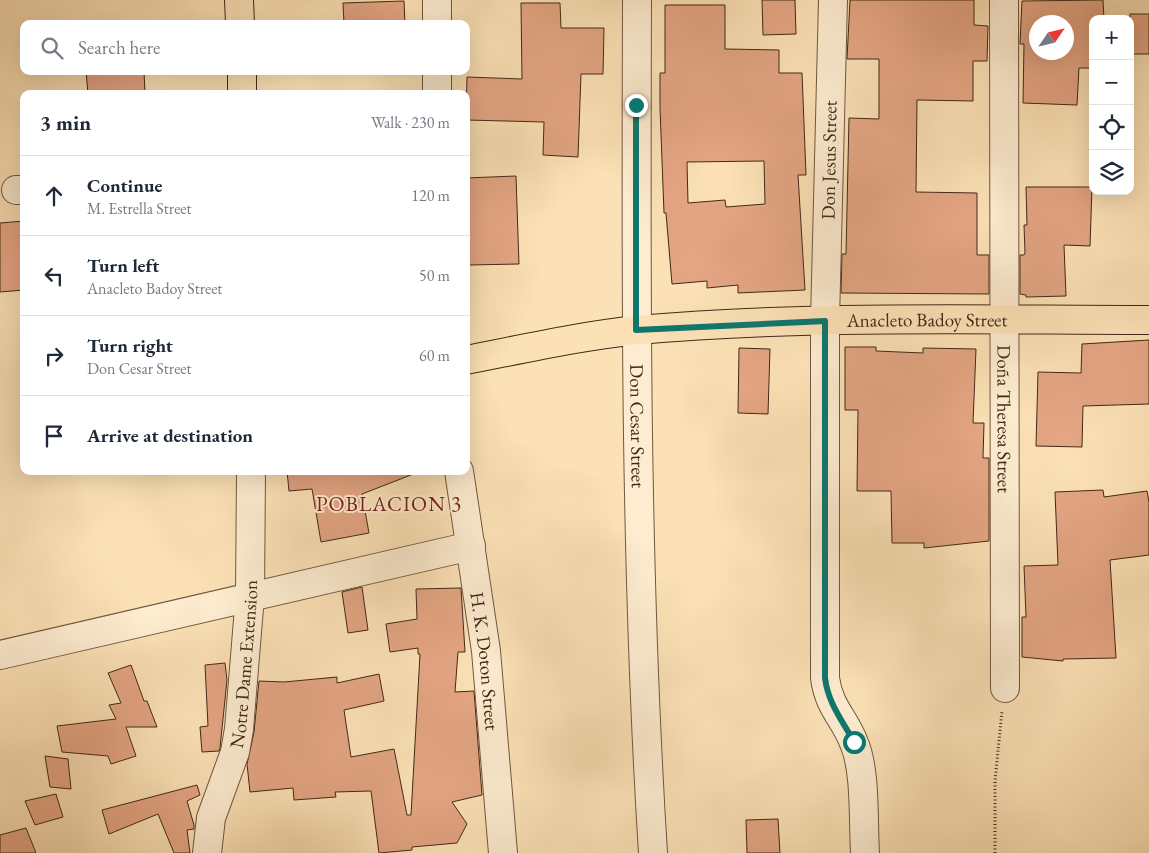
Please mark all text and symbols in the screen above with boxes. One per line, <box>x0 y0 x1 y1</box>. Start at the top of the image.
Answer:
north arrow <box>1029 15 1074 60</box>
map controls <box>1089 15 1134 195</box>
button: + <box>1089 15 1134 60</box>
search box <box>20 20 470 75</box>
icon: search <box>38 34 66 62</box>
text: Search here <box>78 35 160 60</box>
button: − <box>1089 60 1134 105</box>
route end <box>625 94 648 117</box>
street label: Don Jesus Street <box>815 100 843 220</box>
button: locate <box>1089 105 1134 150</box>
text: 3 min <box>40 109 91 136</box>
text: Walk · 230 m <box>371 112 450 133</box>
button: layers <box>1089 150 1134 195</box>
text: Continue <box>87 173 162 198</box>
icon: ahead <box>40 182 68 210</box>
text: 120 m <box>411 185 450 206</box>
text: M. Estrella Street <box>87 198 192 219</box>
text: Turn left <box>87 253 159 278</box>
icon: left <box>40 262 68 290</box>
text: 50 m <box>419 265 450 286</box>
text: Anacleto Badoy Street <box>87 278 222 299</box>
street label: Anacleto Badoy Street <box>845 307 1008 332</box>
text: Turn right <box>87 333 173 358</box>
icon: right <box>40 342 68 370</box>
text: 60 m <box>419 345 450 366</box>
street label: Doña Theresa Street <box>992 345 1017 493</box>
text: Don Cesar Street <box>87 358 191 379</box>
street label: Don Cesar Street <box>625 364 651 488</box>
icon: arrive <box>40 422 68 450</box>
text: Arrive at destination <box>87 423 253 448</box>
district label: POBLACION 3 <box>316 490 462 517</box>
street label: Notre Dame Extension <box>223 580 263 750</box>
street label: H. K. Doton Street <box>465 590 505 732</box>
route start <box>843 731 866 754</box>

